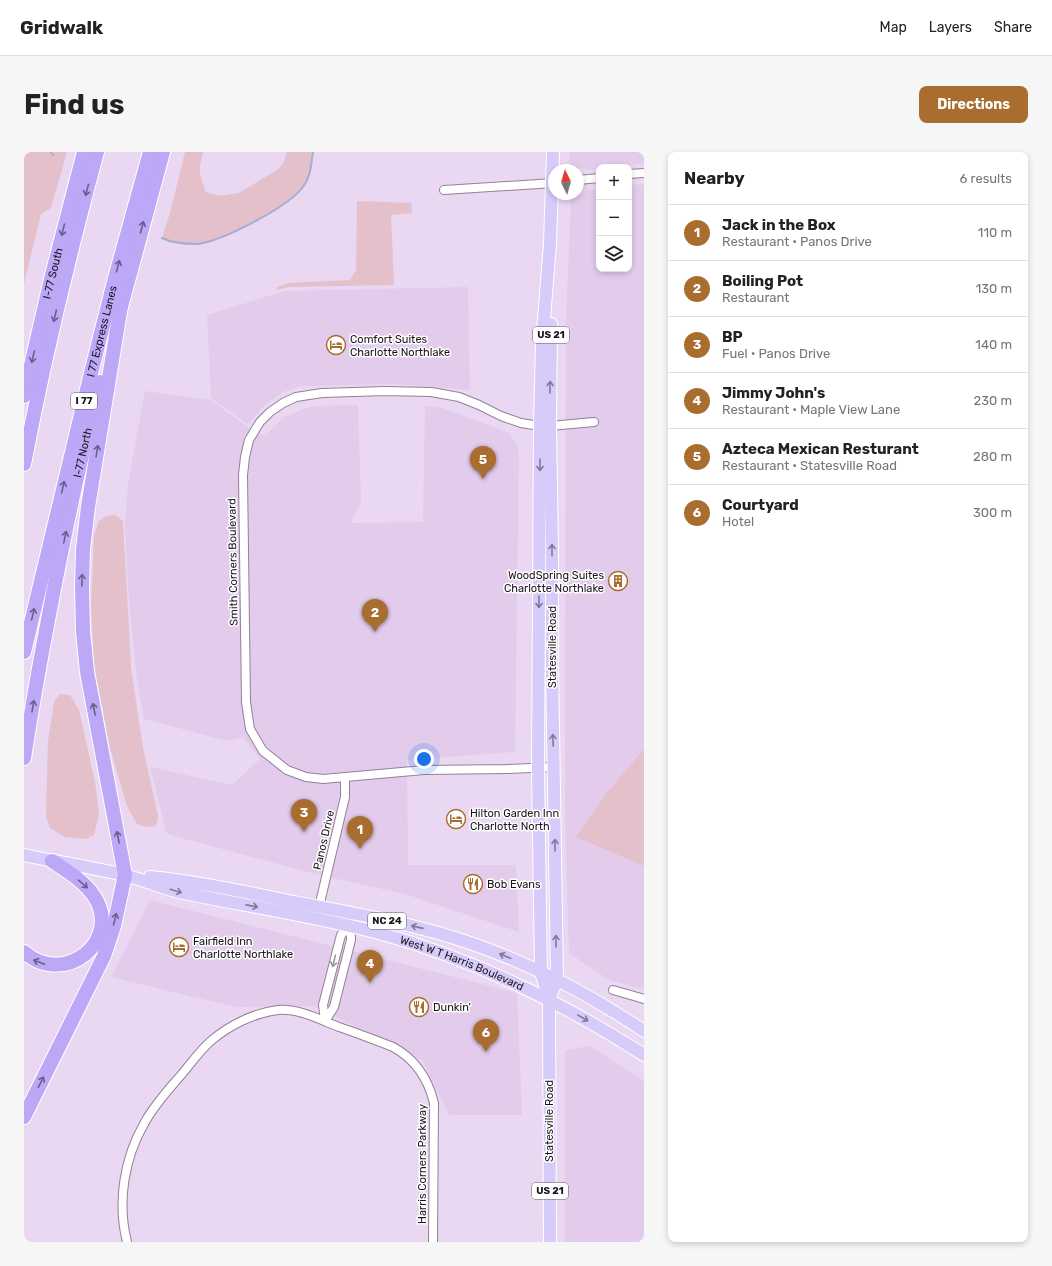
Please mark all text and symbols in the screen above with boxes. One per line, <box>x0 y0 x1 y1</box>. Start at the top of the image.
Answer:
text: Gridwalk <box>20 16 103 39</box>
text: Map <box>880 19 907 36</box>
text: Layers <box>929 19 972 36</box>
text: Share <box>994 19 1032 36</box>
button: Directions <box>919 86 1028 123</box>
text: Find us <box>24 88 124 121</box>
north arrow <box>548 164 584 200</box>
map controls <box>596 164 632 272</box>
button: + <box>596 164 632 200</box>
text: Nearby <box>684 168 745 188</box>
text: 6 results <box>960 171 1012 186</box>
one-way arrow <box>83 183 90 196</box>
button: − <box>596 200 632 236</box>
text: Jack in the Box <box>722 216 836 234</box>
one-way arrow <box>139 221 146 234</box>
one-way arrow <box>59 223 66 236</box>
text: 1 <box>694 225 700 240</box>
text: 110 m <box>978 225 1012 240</box>
text: Restaurant · Panos Drive <box>722 234 872 249</box>
button: layers <box>596 236 632 272</box>
street label: I-77 South <box>40 246 65 300</box>
one-way arrow <box>115 260 123 273</box>
text: Boiling Pot <box>722 272 803 290</box>
text: 2 <box>693 281 701 296</box>
text: 130 m <box>976 281 1012 296</box>
street label: I 77 Express Lanes <box>84 284 119 378</box>
text: Restaurant <box>722 290 789 305</box>
one-way arrow <box>51 309 58 322</box>
road number: US 21 <box>533 327 569 343</box>
text: BP <box>722 328 743 346</box>
place label: Comfort Suites Charlotte Northlake <box>350 333 450 359</box>
hotel icon: Comfort Suites Charlotte Northlake <box>325 334 347 356</box>
text: 3 <box>693 337 701 352</box>
text: 140 m <box>975 337 1012 352</box>
text: Fuel · Panos Drive <box>722 346 830 361</box>
one-way arrow <box>28 350 36 363</box>
one-way arrow <box>547 381 554 394</box>
text: Jimmy John's <box>722 384 825 402</box>
road number: I 77 <box>71 393 97 409</box>
text: 4 <box>693 393 701 408</box>
text: 230 m <box>974 393 1012 408</box>
text: Restaurant · Maple View Lane <box>722 402 900 417</box>
street label: I-77 North <box>71 426 95 479</box>
text: Azteca Mexican Resturant <box>722 440 919 458</box>
one-way arrow <box>93 445 101 458</box>
pin: 5 <box>470 446 496 479</box>
text: 5 <box>693 449 701 464</box>
text: 280 m <box>973 449 1012 464</box>
one-way arrow <box>536 458 544 471</box>
text: Restaurant · Statesville Road <box>722 458 897 473</box>
one-way arrow <box>60 481 68 494</box>
text: Courtyard <box>722 496 799 514</box>
street label: Smith Corners Boulevard <box>225 498 241 626</box>
text: 6 <box>693 505 701 520</box>
text: 300 m <box>973 505 1012 520</box>
text: Hotel <box>722 514 754 529</box>
one-way arrow <box>61 531 69 544</box>
one-way arrow <box>548 544 556 557</box>
place label: WoodSpring Suites Charlotte Northlake <box>504 569 604 595</box>
building icon: WoodSpring Suites Charlotte Northlake <box>607 570 629 592</box>
one-way arrow <box>78 574 86 587</box>
one-way arrow <box>535 595 543 608</box>
pin: 2 <box>362 599 388 632</box>
street label: Statesville Road <box>546 606 559 688</box>
one-way arrow <box>30 608 37 621</box>
one-way arrow <box>29 700 37 713</box>
one-way arrow <box>89 703 97 716</box>
one-way arrow <box>550 734 557 747</box>
your location <box>414 749 434 769</box>
pin: 3 <box>291 799 317 832</box>
place label: Hilton Garden Inn Charlotte North <box>470 807 559 833</box>
hotel icon: Hilton Garden Inn Charlotte North <box>445 808 467 830</box>
street label: Panos Drive <box>311 809 337 871</box>
pin: 1 <box>347 816 373 849</box>
one-way arrow <box>114 831 122 844</box>
one-way arrow <box>551 839 559 852</box>
restaurant icon: Bob Evans <box>462 873 484 895</box>
place label: Bob Evans <box>487 878 541 891</box>
one-way arrow <box>78 879 89 888</box>
one-way arrow <box>169 888 182 895</box>
one-way arrow <box>245 902 258 910</box>
one-way arrow <box>112 913 120 926</box>
road number: NC 24 <box>368 913 406 929</box>
one-way arrow <box>411 923 424 931</box>
street label: West W T Harris Boulevard <box>399 933 526 993</box>
place label: Fairfield Inn Charlotte Northlake <box>193 935 293 961</box>
one-way arrow <box>552 935 560 948</box>
hotel icon: Fairfield Inn Charlotte Northlake <box>168 936 190 958</box>
pin: 4 <box>357 950 383 983</box>
one-way arrow <box>499 952 511 959</box>
one-way arrow <box>330 954 338 967</box>
one-way arrow <box>34 957 46 965</box>
restaurant icon: Dunkin' <box>408 996 430 1018</box>
place label: Dunkin' <box>433 1001 471 1014</box>
one-way arrow <box>577 1014 589 1022</box>
pin: 6 <box>473 1019 499 1052</box>
one-way arrow <box>38 1077 46 1089</box>
street label: Statesville Road <box>543 1080 556 1162</box>
street label: Harris Corners Parkway <box>416 1104 429 1224</box>
road number: US 21 <box>532 1183 568 1199</box>

